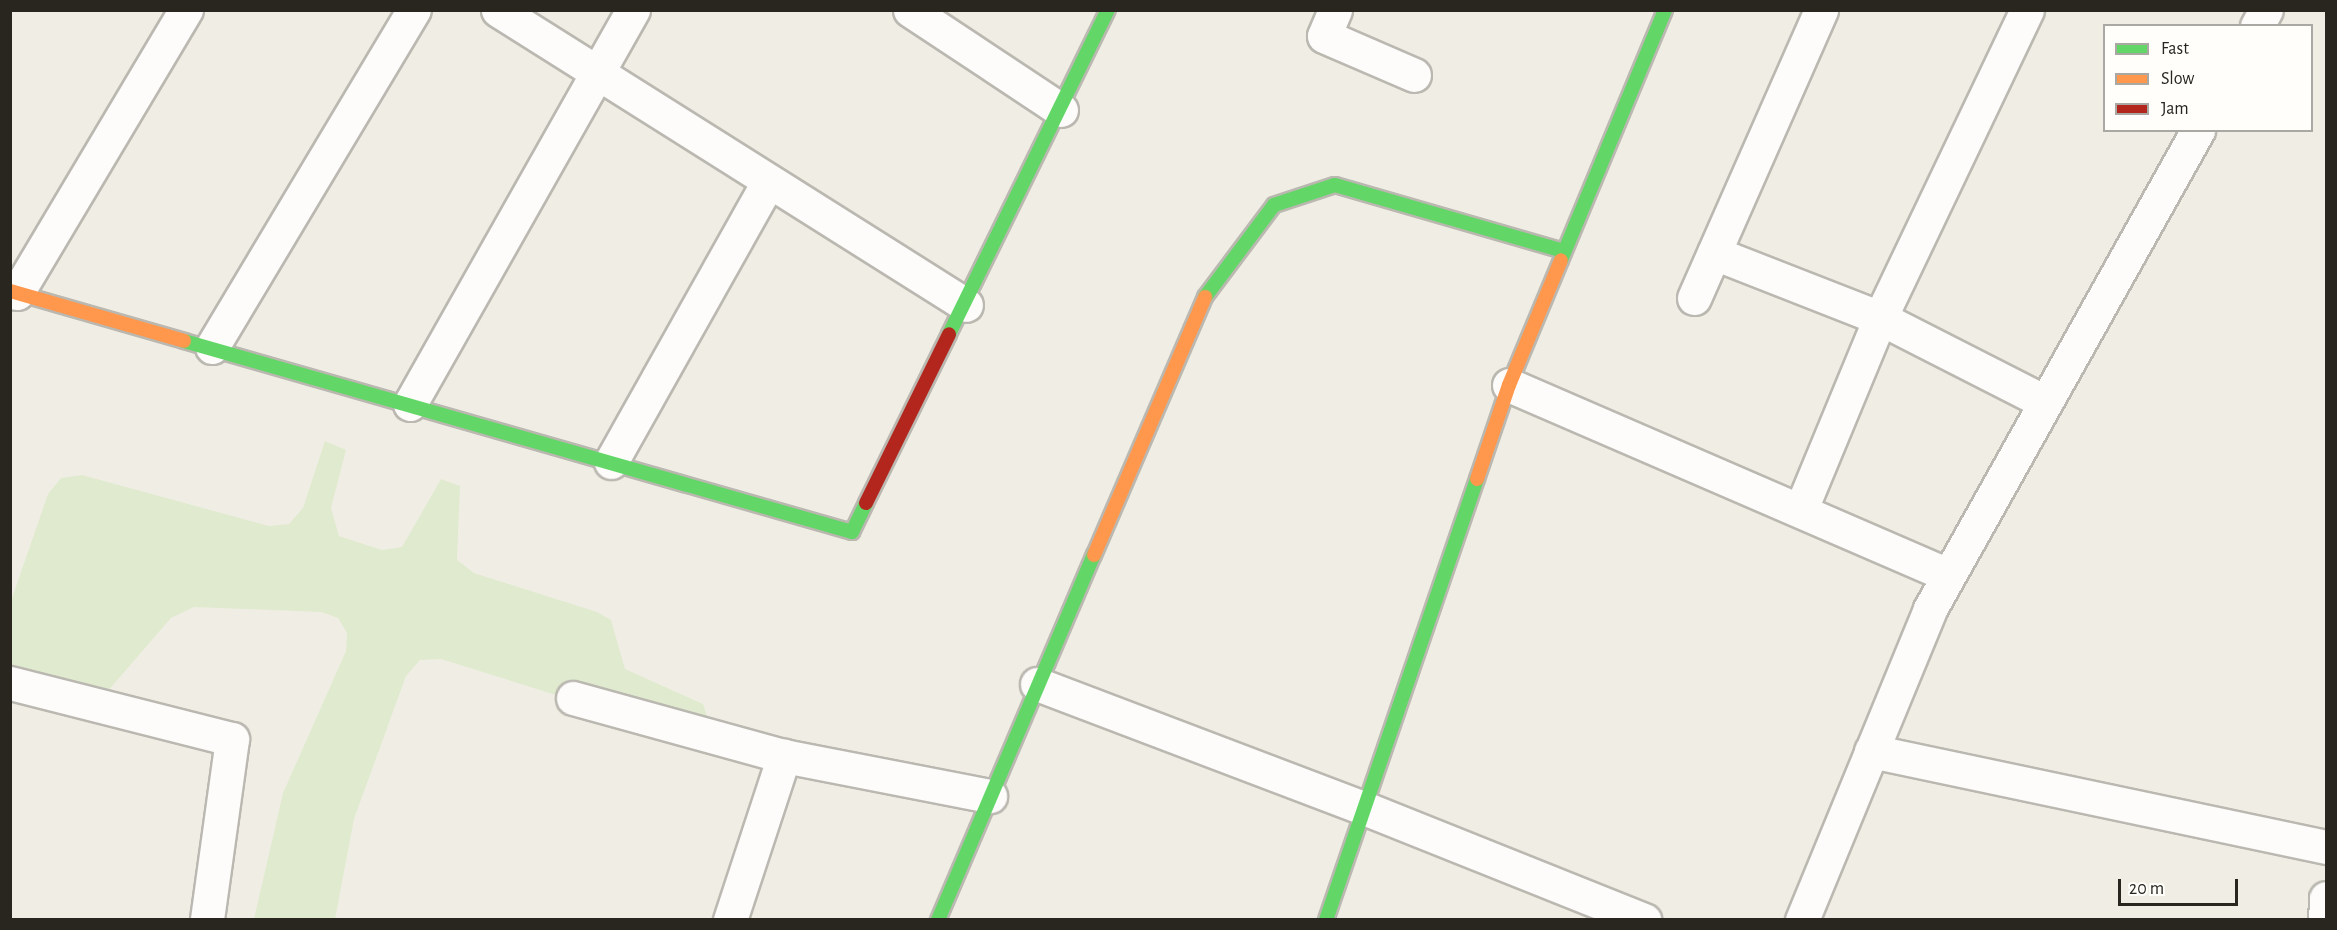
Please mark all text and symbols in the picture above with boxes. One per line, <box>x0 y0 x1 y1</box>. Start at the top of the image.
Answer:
legend <box>2103 24 2313 132</box>
text: Fast <box>2161 40 2189 58</box>
text: Slow <box>2161 70 2194 88</box>
text: Jam <box>2161 100 2189 118</box>
scale bar <box>2121 867 2241 905</box>
text: 20 m <box>2129 880 2164 898</box>

